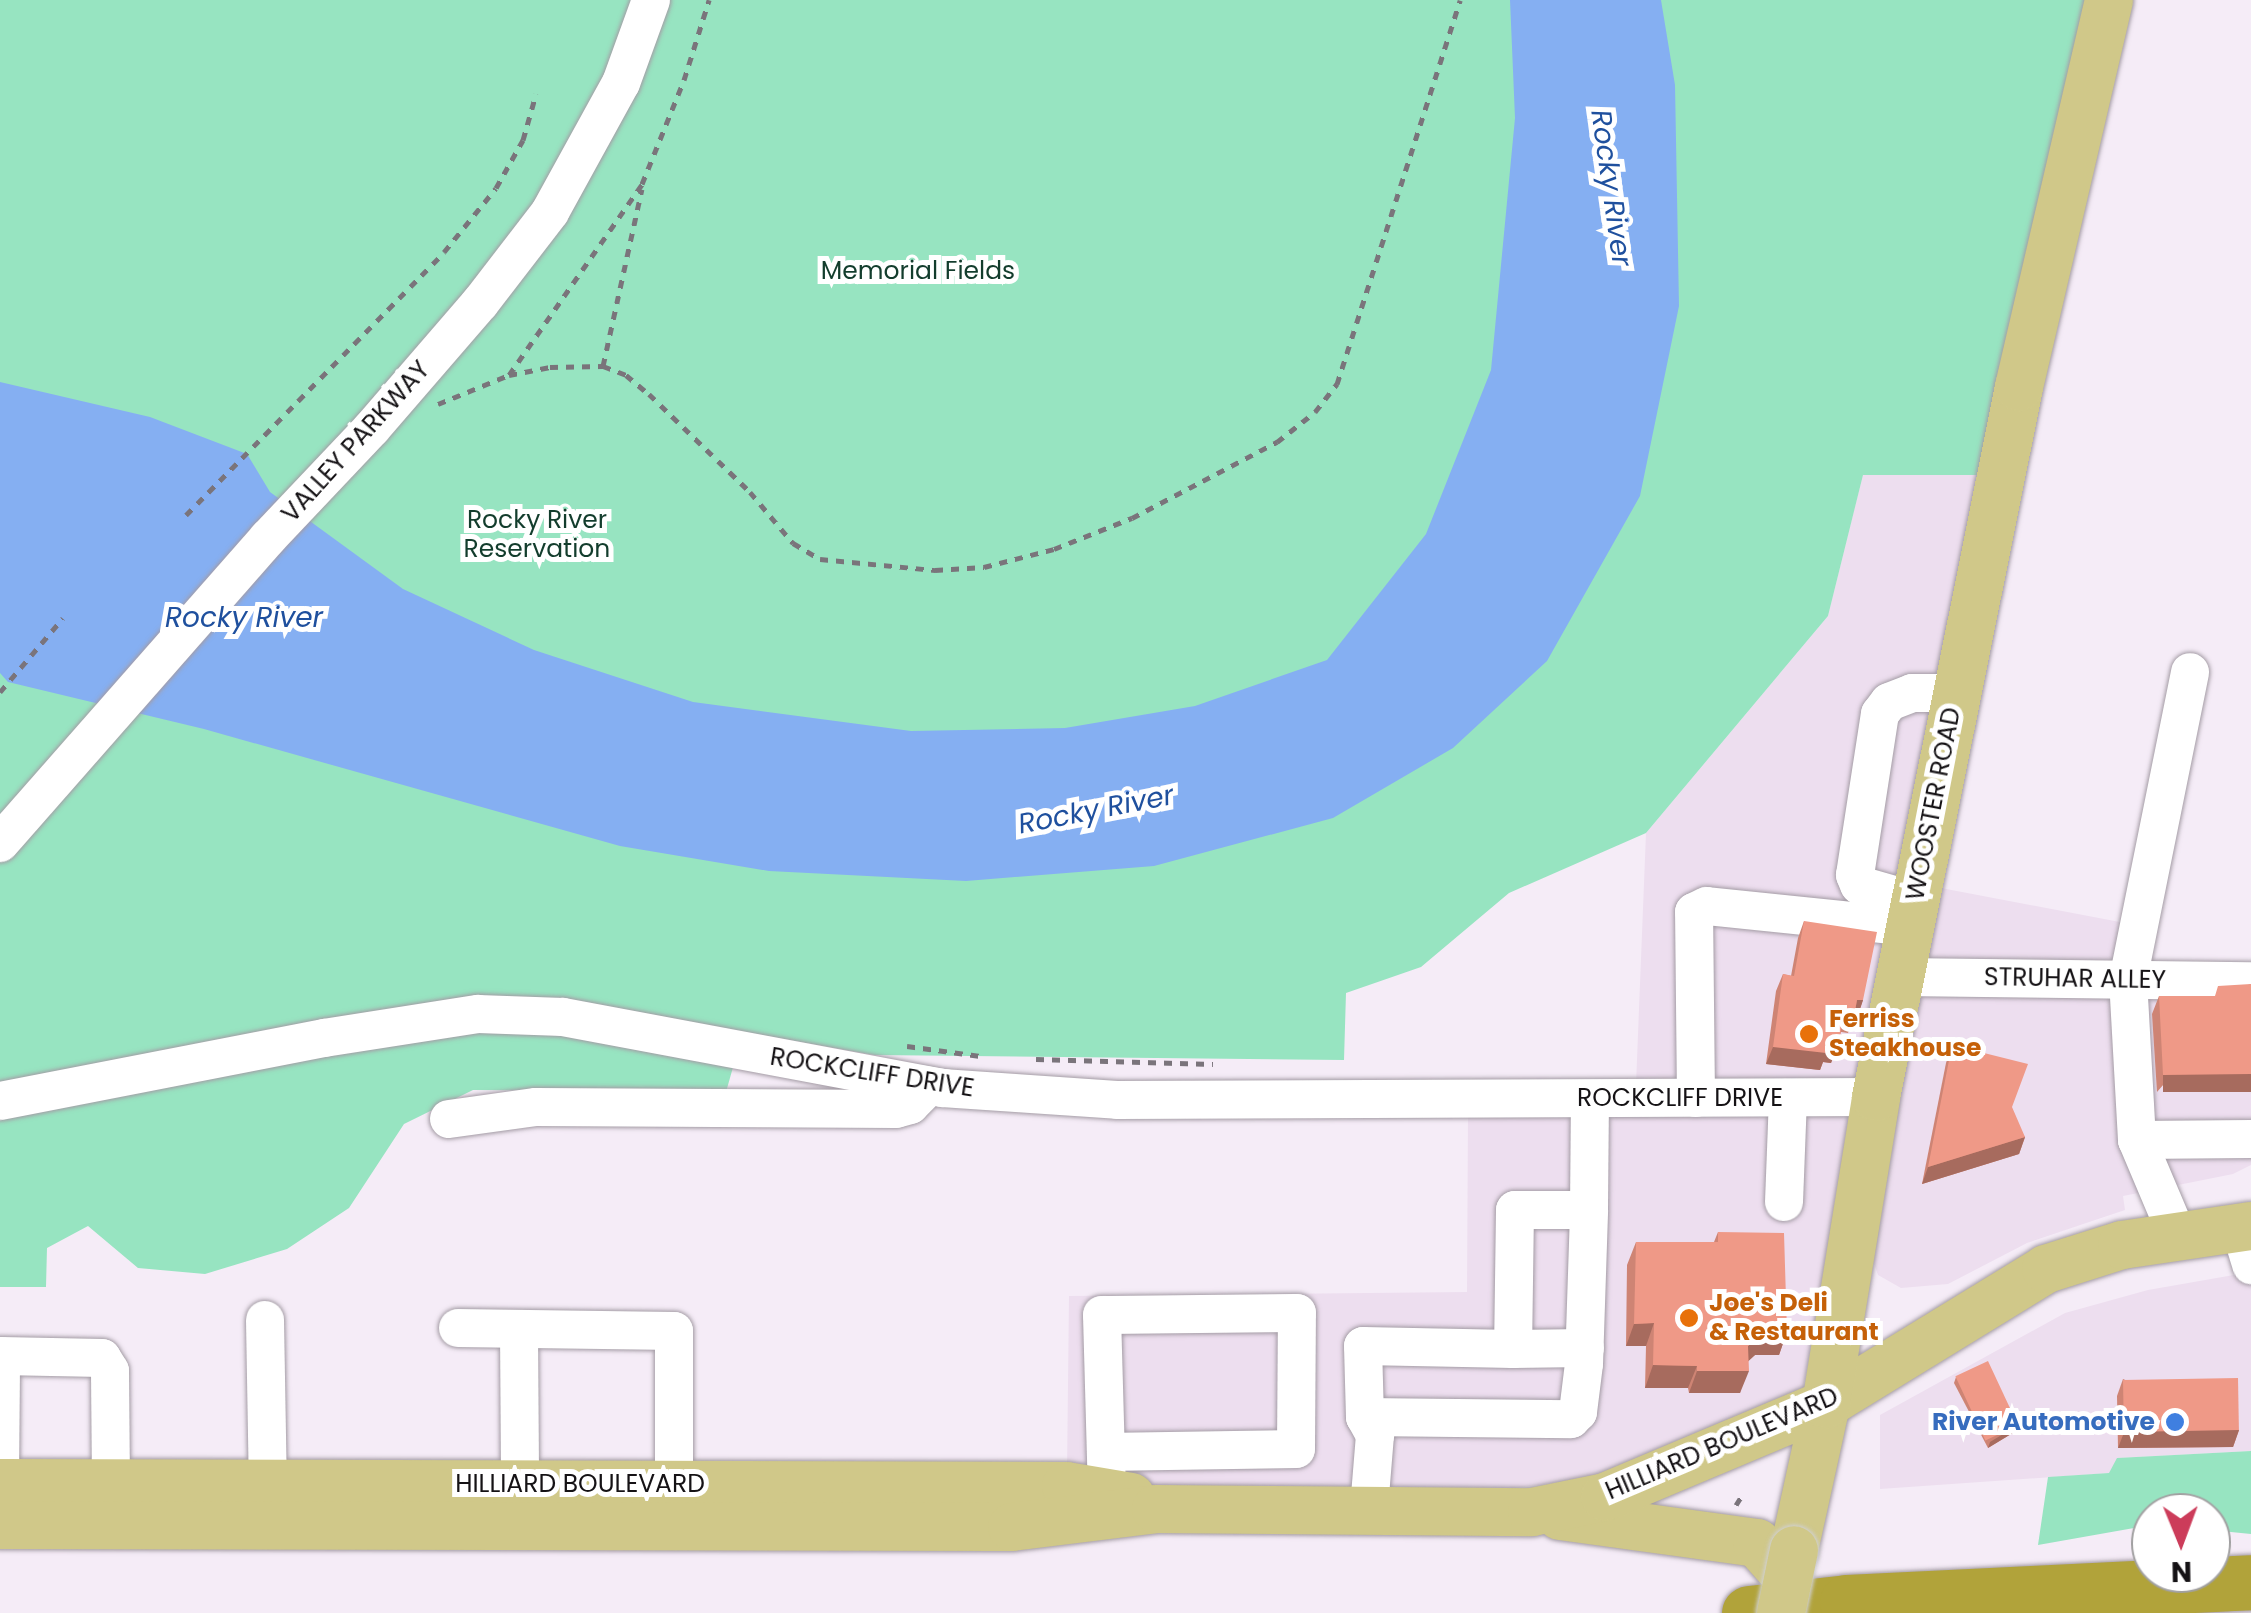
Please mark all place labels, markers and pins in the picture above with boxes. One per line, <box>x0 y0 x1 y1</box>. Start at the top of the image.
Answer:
place label: Ferriss Steakhouse <box>1829 1005 1981 1064</box>
marker: Ferriss Steakhouse <box>1798 1023 1820 1045</box>
place label: Joe's Deli & Restaurant <box>1709 1289 1879 1348</box>
marker: Joe's Deli & Restaurant <box>1678 1307 1700 1329</box>
place label: River Automotive <box>1932 1407 2155 1437</box>
marker: River Automotive <box>2164 1411 2186 1433</box>

